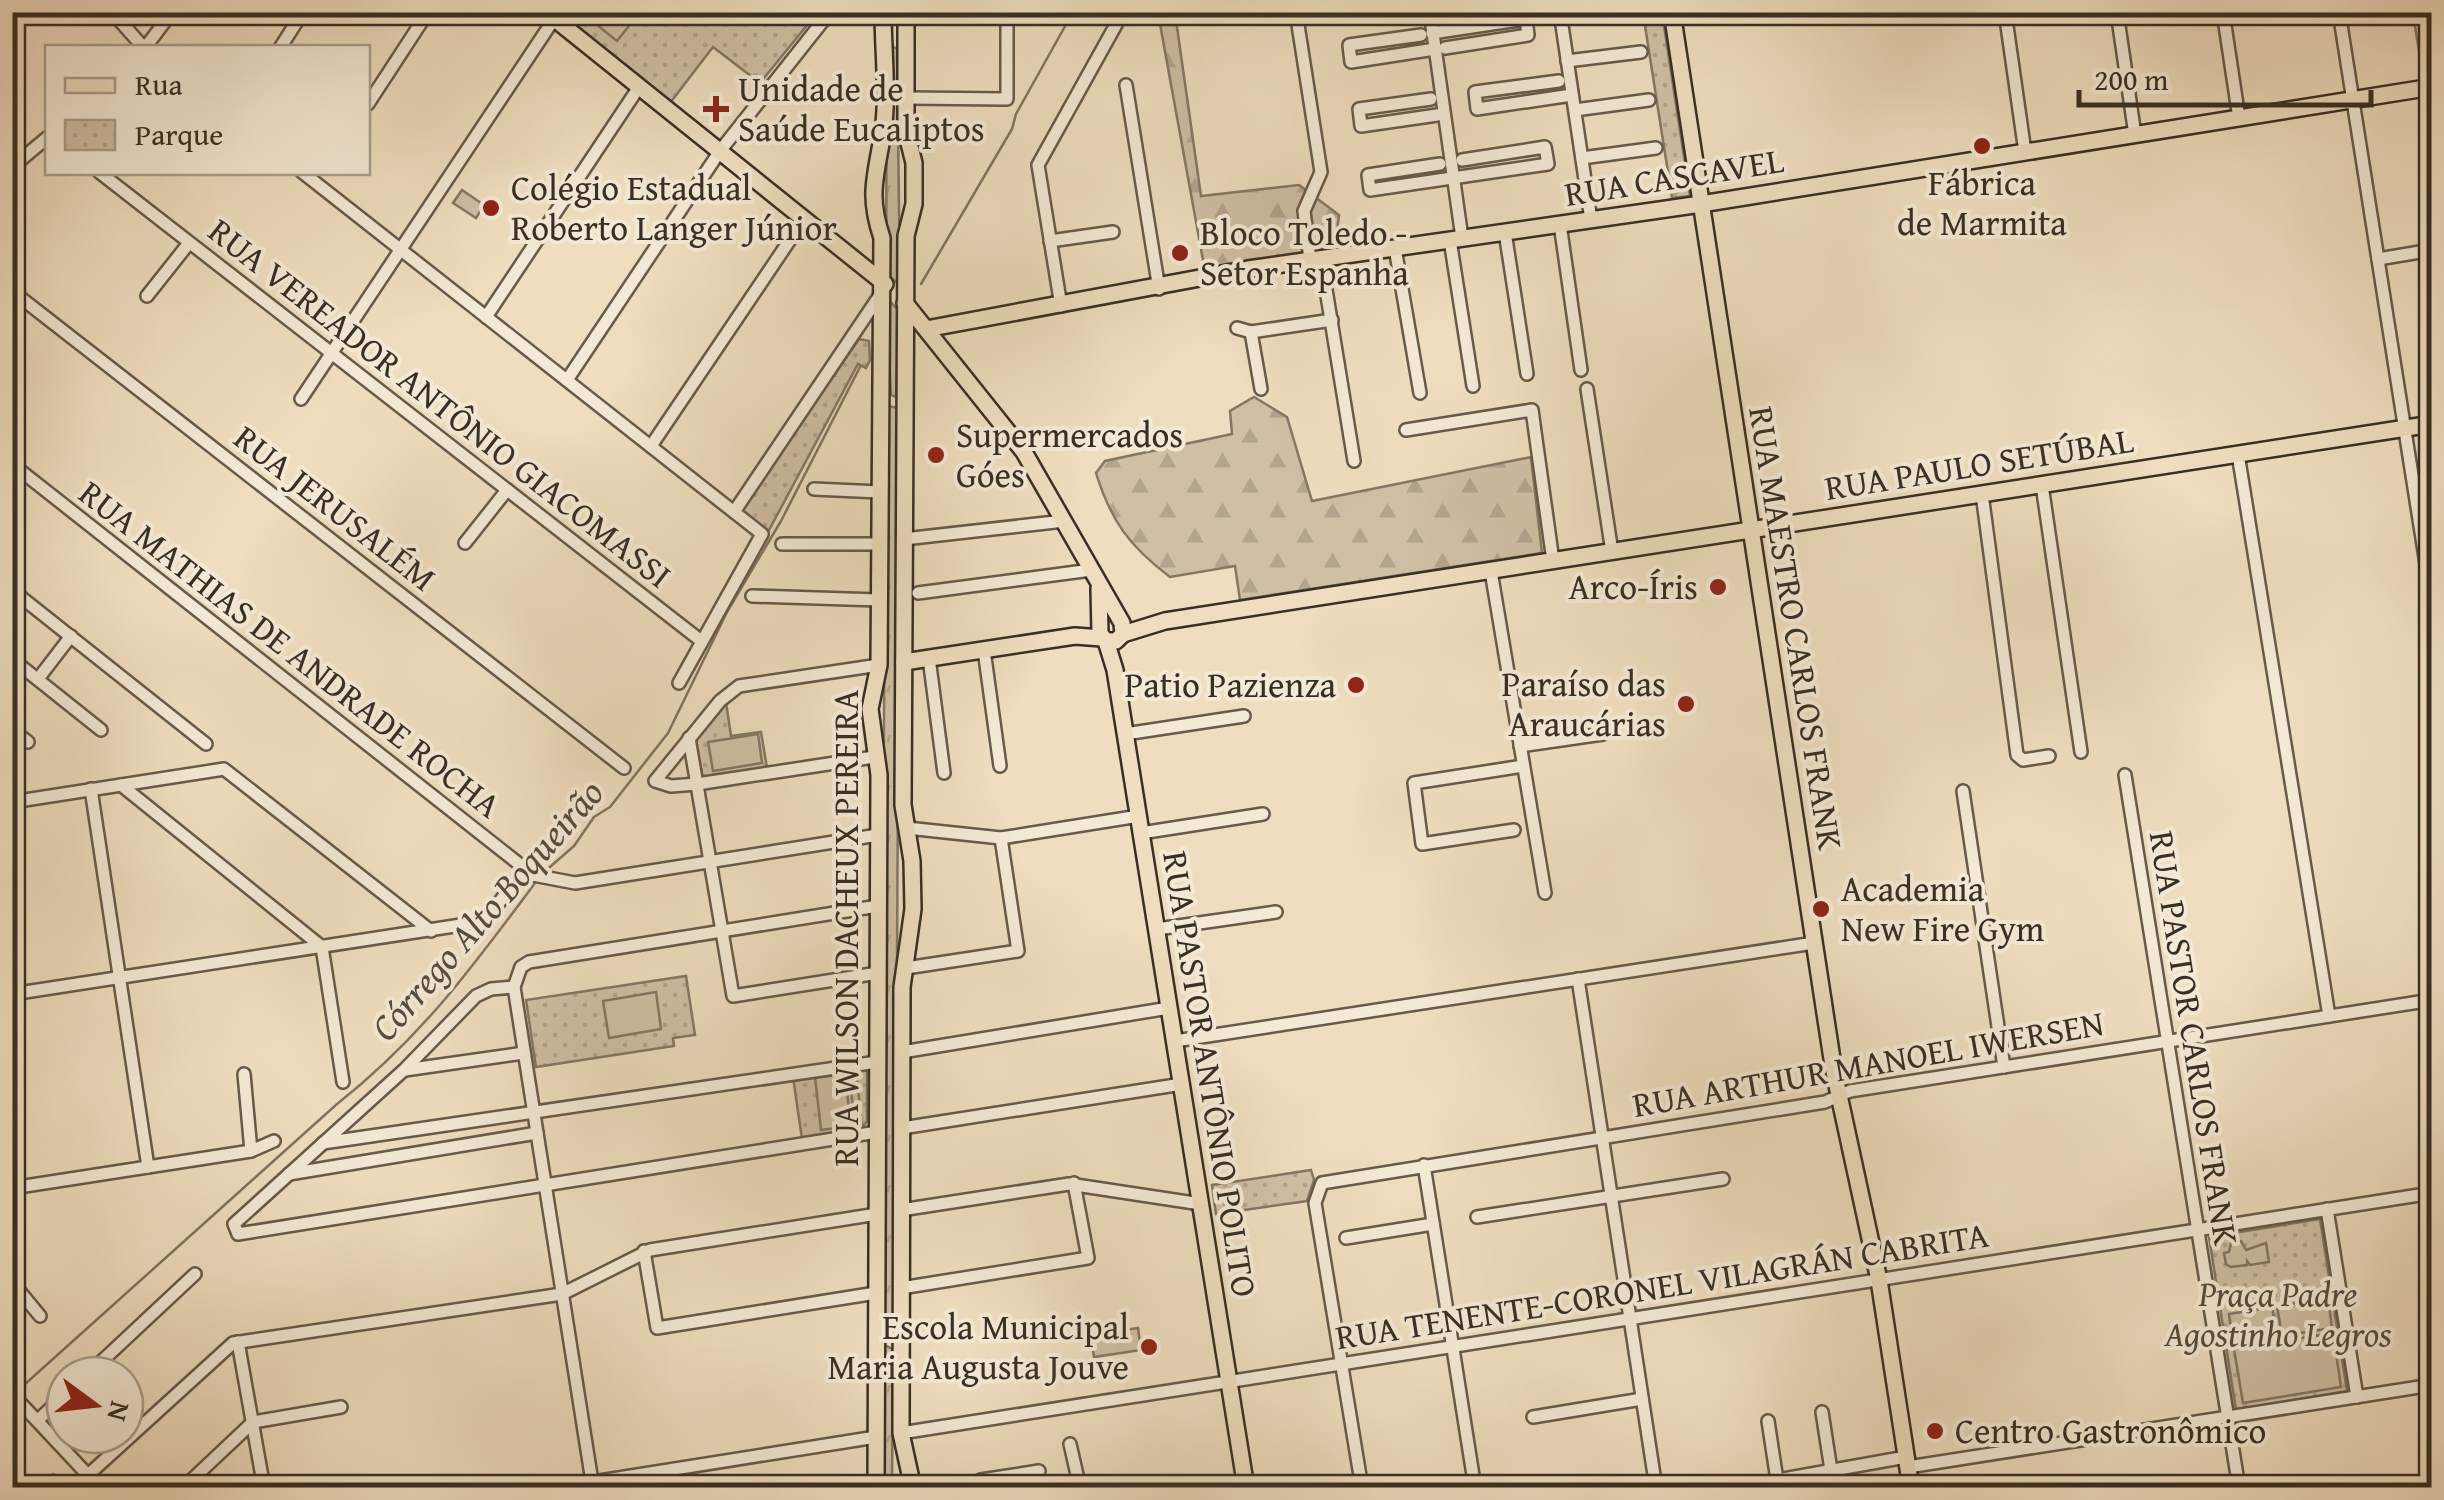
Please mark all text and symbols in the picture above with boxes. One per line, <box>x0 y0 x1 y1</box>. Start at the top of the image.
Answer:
legend <box>45 45 370 175</box>
scale bar <box>2079 45 2372 107</box>
text: 200 m <box>2094 57 2169 101</box>
text: Rua <box>135 62 183 106</box>
place label: Unidade de Saúde Eucaliptos <box>738 63 985 154</box>
marker: Unidade de Saúde Eucaliptos <box>703 96 729 122</box>
text: Parque <box>135 112 223 156</box>
street label: RUA CASCAVEL <box>1561 134 1787 219</box>
marker: Fábrica de Marmita <box>1971 135 1993 157</box>
place label: Fábrica de Marmita <box>1897 157 2067 248</box>
place label: Colégio Estadual Roberto Langer Júnior <box>511 162 837 253</box>
marker: Colégio Estadual Roberto Langer Júnior <box>480 197 502 219</box>
street label: RUA VEREADOR ANTÔNIO GIACOMASSI <box>198 205 683 600</box>
place label: Bloco Toledo - Setor Espanha <box>1200 207 1409 298</box>
marker: Bloco Toledo - Setor Espanha <box>1169 242 1191 264</box>
street label: RUA MAESTRO CARLOS FRANK <box>1736 402 1857 854</box>
place label: Supermercados Góes <box>956 409 1183 500</box>
street label: RUA JERUSALÉM <box>223 412 447 603</box>
street label: RUA PAULO SETÚBAL <box>1821 414 2137 513</box>
marker: Supermercados Góes <box>925 444 947 466</box>
street label: RUA MATHIAS DE ANDRADE ROCHA <box>68 467 512 830</box>
place label: Arco-Íris <box>1569 561 1698 612</box>
marker: Arco-Íris <box>1707 576 1729 598</box>
place label: Paraíso das Araucárias <box>1502 658 1666 749</box>
place label: Patio Pazienza <box>1124 659 1336 710</box>
marker: Patio Pazienza <box>1345 674 1367 696</box>
street label: RUA WILSON DACHEUX PEREIRA <box>820 690 871 1166</box>
marker: Paraíso das Araucárias <box>1675 693 1697 715</box>
water label: Córrego Alto Boqueirão <box>356 766 616 1053</box>
street label: RUA PASTOR CARLOS FRANK <box>2137 827 2252 1249</box>
street label: RUA PASTOR ANTÔNIO POLITO <box>1150 847 1271 1300</box>
place label: Academia New Fire Gym <box>1841 863 2045 954</box>
marker: Academia New Fire Gym <box>1810 898 1832 920</box>
street label: RUA ARTHUR MANOEL IWERSEN <box>1628 997 2108 1130</box>
street label: RUA TENENTE-CORONEL VILAGRÁN CABRITA <box>1332 1209 1992 1362</box>
park label: Praça Padre Agostinho Legros <box>2163 1268 2392 1359</box>
place label: Escola Municipal Maria Augusta Jouve <box>827 1301 1129 1392</box>
marker: Escola Municipal Maria Augusta Jouve <box>1138 1336 1160 1358</box>
north arrow <box>45 1355 145 1455</box>
text: N <box>97 1397 142 1426</box>
place label: Centro Gastronômico <box>1955 1405 2266 1456</box>
marker: Centro Gastronômico <box>1924 1420 1946 1442</box>

